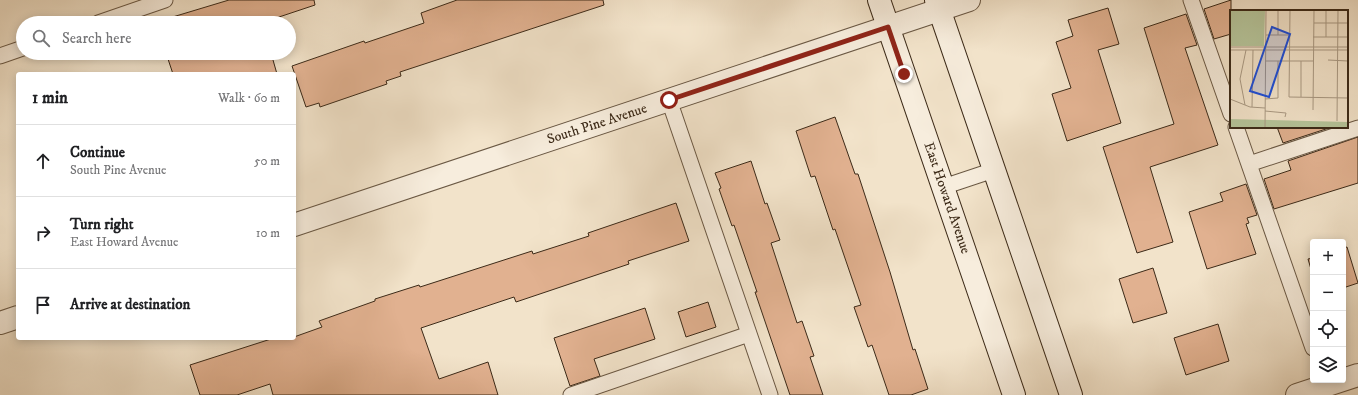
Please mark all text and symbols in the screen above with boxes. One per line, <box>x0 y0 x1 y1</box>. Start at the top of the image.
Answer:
inset map <box>1230 10 1348 128</box>
search box <box>16 16 296 60</box>
icon: search <box>30 27 52 49</box>
text: Search here <box>62 29 131 48</box>
route end <box>895 65 913 83</box>
text: 1 min <box>32 87 68 109</box>
text: Walk · 60 m <box>218 90 280 106</box>
route start <box>660 91 678 109</box>
street label: South Pine Avenue <box>545 99 649 149</box>
street label: East Howard Avenue <box>919 140 975 256</box>
text: Continue <box>70 143 125 162</box>
icon: ahead <box>32 150 54 172</box>
text: 50 m <box>254 153 280 169</box>
text: South Pine Avenue <box>70 162 166 178</box>
text: Turn right <box>70 215 133 234</box>
icon: right <box>32 222 54 244</box>
text: 10 m <box>256 225 280 241</box>
text: East Howard Avenue <box>70 234 178 250</box>
map controls <box>1310 239 1346 383</box>
button: + <box>1310 239 1346 275</box>
button: − <box>1310 275 1346 311</box>
icon: arrive <box>32 294 54 316</box>
text: Arrive at destination <box>70 295 190 314</box>
button: locate <box>1310 311 1346 347</box>
button: layers <box>1310 347 1346 383</box>

